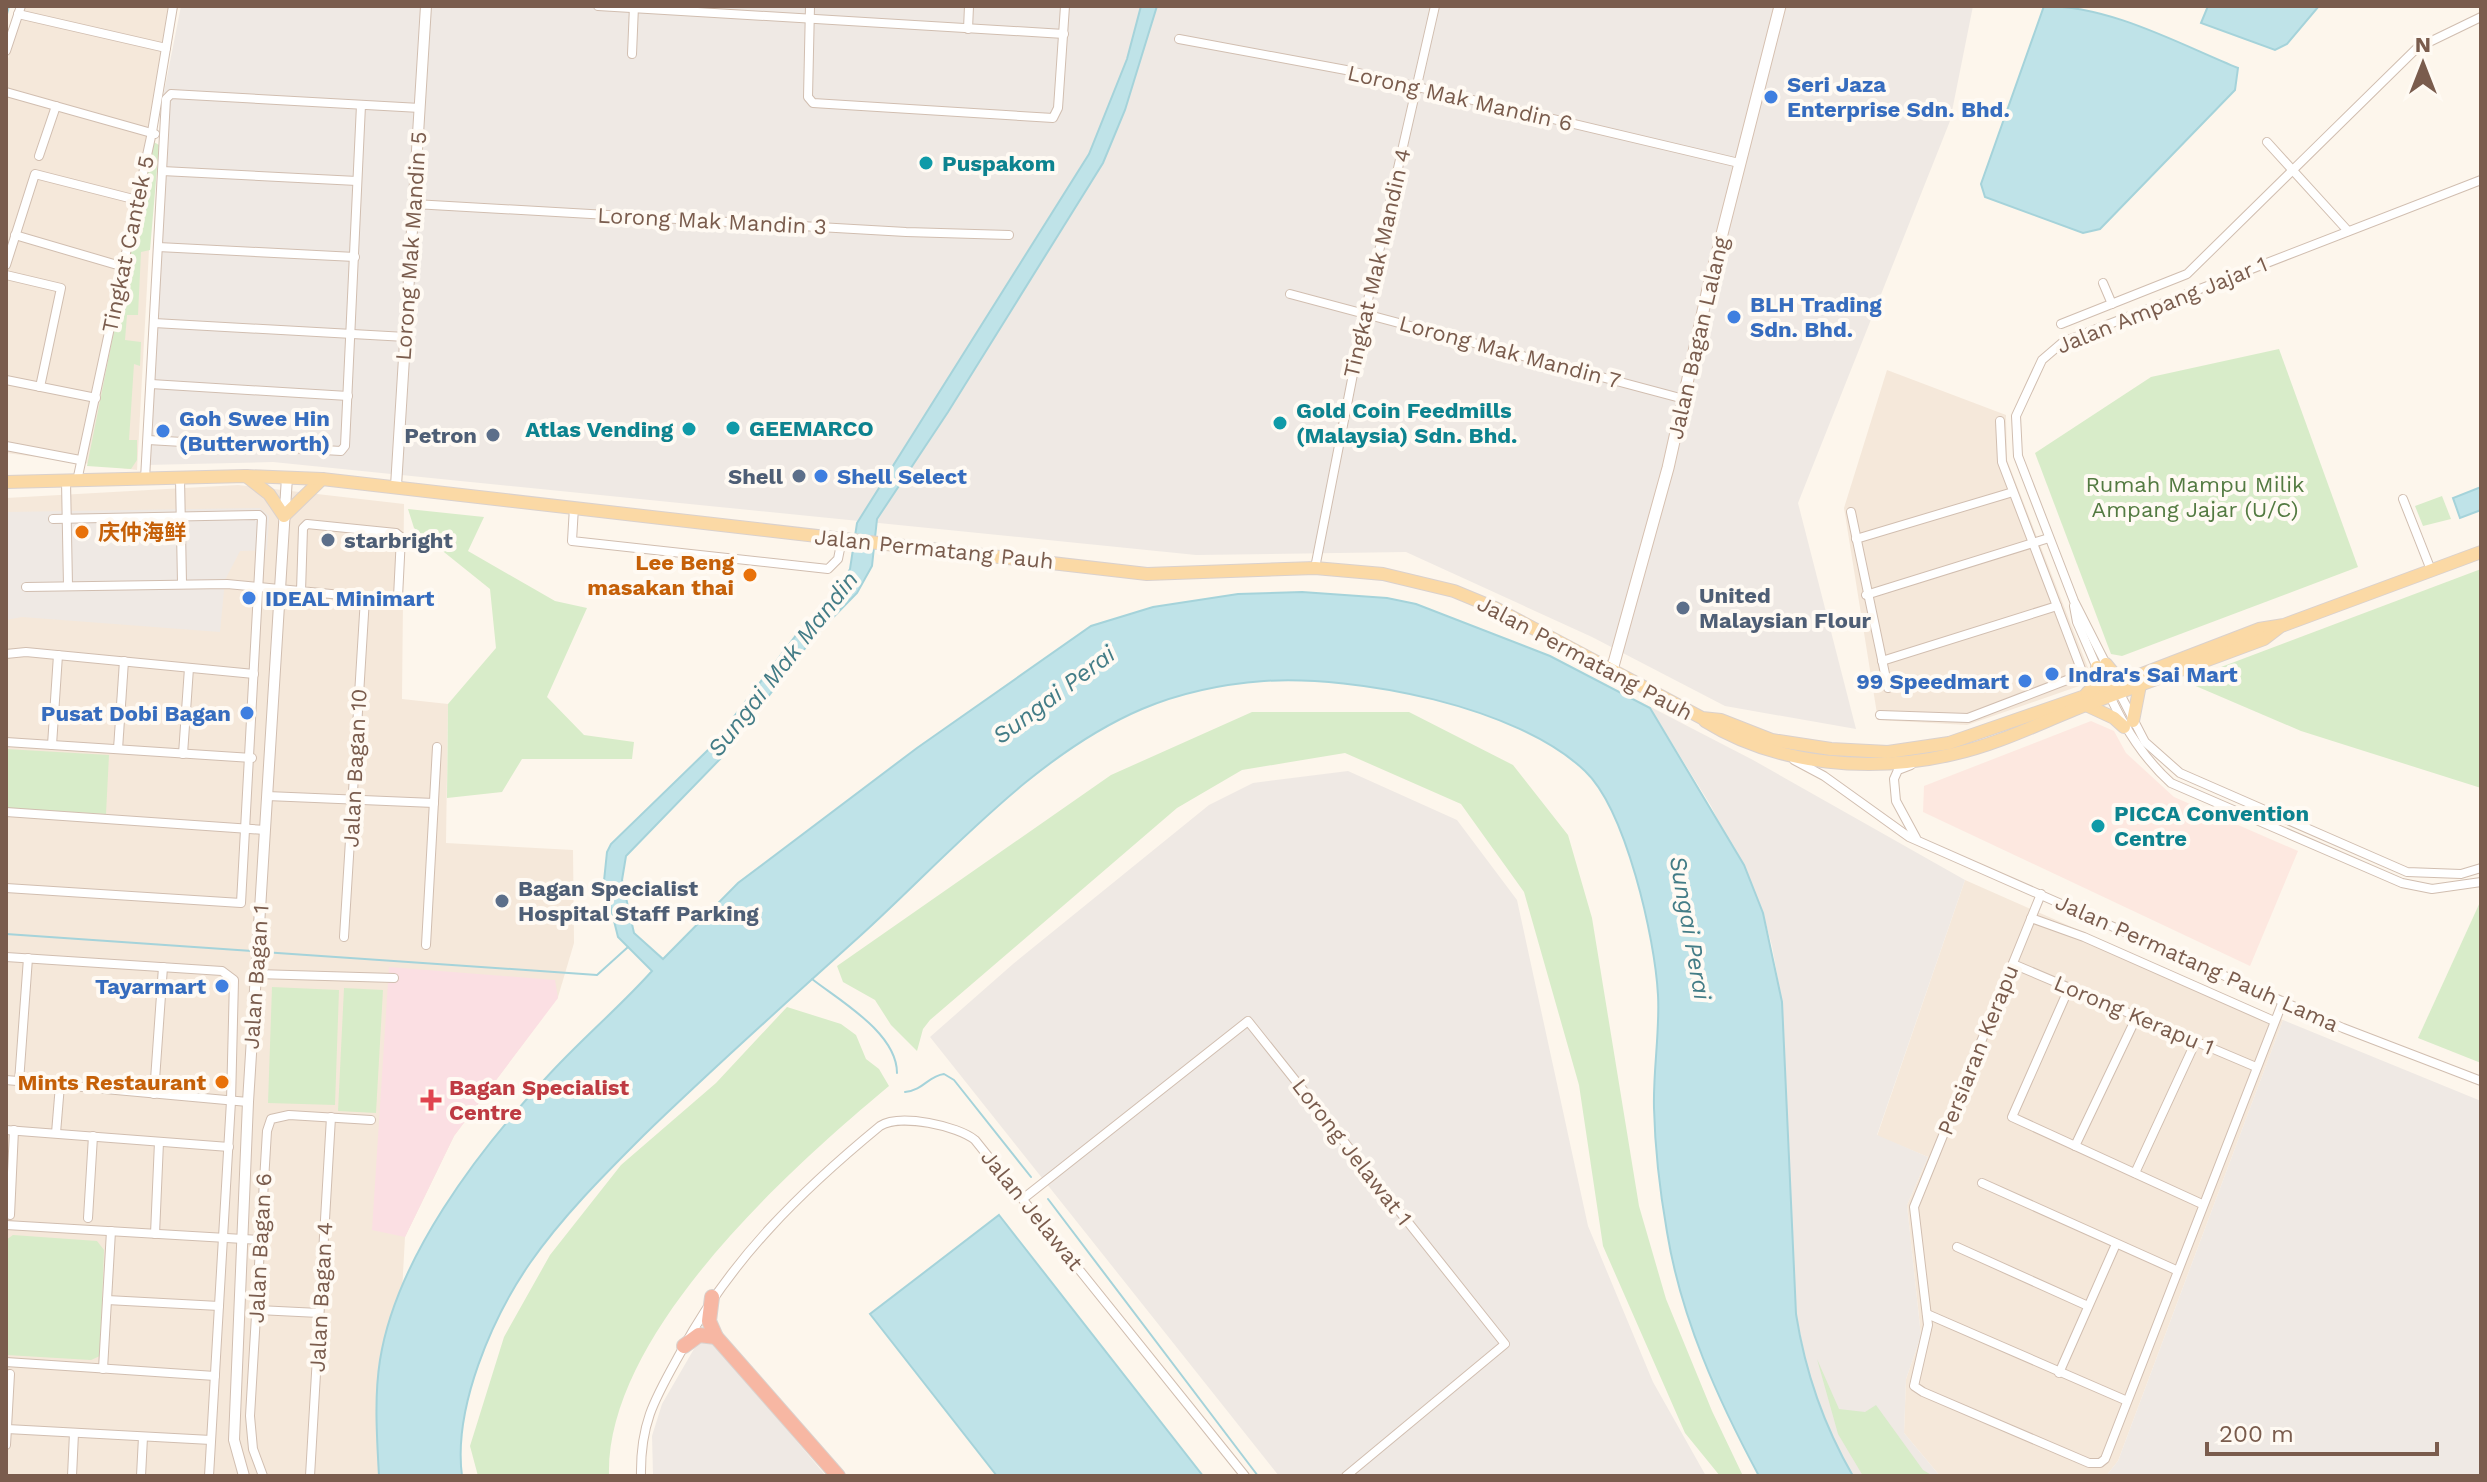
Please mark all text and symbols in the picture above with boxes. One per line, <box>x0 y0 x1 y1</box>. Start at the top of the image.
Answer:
north arrow <box>2383 24 2463 104</box>
text: N <box>2415 32 2431 57</box>
street label: Lorong Mak Mandin 6 <box>1345 60 1575 136</box>
place label: Seri Jaza Enterprise Sdn. Bhd. <box>1787 72 2010 122</box>
marker: Seri Jaza Enterprise Sdn. Bhd. <box>1762 88 1780 106</box>
street label: Lorong Mak Mandin 5 <box>391 131 431 361</box>
street label: Tingkat Mak Mandin 4 <box>1338 146 1416 380</box>
place label: Puspakom <box>942 151 1055 176</box>
street label: Tingkat Cantek 5 <box>97 153 159 335</box>
marker: Puspakom <box>917 154 935 172</box>
street label: Lorong Mak Mandin 3 <box>597 203 827 239</box>
street label: Jalan Bagan Lalang <box>1663 234 1734 442</box>
street label: Jalan Ampang Jajar 1 <box>2053 251 2271 359</box>
place label: BLH Trading Sdn. Bhd. <box>1750 292 1882 342</box>
marker: BLH Trading Sdn. Bhd. <box>1725 308 1743 326</box>
street label: Lorong Mak Mandin 7 <box>1397 310 1623 394</box>
place label: Gold Coin Feedmills (Malaysia) Sdn. Bhd. <box>1296 398 1517 448</box>
place label: Goh Swee Hin (Butterworth) <box>179 406 330 456</box>
marker: Gold Coin Feedmills (Malaysia) Sdn. Bhd. <box>1271 414 1289 432</box>
place label: GEEMARCO <box>749 416 874 441</box>
place label: Atlas Vending <box>525 417 674 442</box>
marker: GEEMARCO <box>724 419 742 437</box>
marker: Atlas Vending <box>680 420 698 438</box>
marker: Goh Swee Hin (Butterworth) <box>154 422 172 440</box>
place label: Petron <box>404 423 477 448</box>
marker: Petron <box>484 426 502 444</box>
place label: Shell <box>728 464 784 489</box>
place label: Shell Select <box>837 464 967 489</box>
marker: Shell <box>790 467 808 485</box>
marker: Shell Select <box>812 467 830 485</box>
park label: Rumah Mampu Milik Ampang Jajar (U/C) <box>2085 472 2305 522</box>
place label: 庆仲海鲜 <box>98 520 186 545</box>
marker: 庆仲海鲜 <box>73 523 91 541</box>
street label: Jalan Permatang Pauh <box>813 524 1055 574</box>
place label: starbright <box>344 528 453 553</box>
marker: starbright <box>319 531 337 549</box>
place label: Lee Beng masakan thai <box>587 550 735 600</box>
water label: Sungai Mak Mandin <box>702 566 864 762</box>
marker: Lee Beng masakan thai <box>741 566 759 584</box>
place label: United Malaysian Flour <box>1699 583 1872 633</box>
place label: IDEAL Minimart <box>265 586 435 611</box>
marker: IDEAL Minimart <box>240 589 258 607</box>
street label: Jalan Permatang Pauh <box>1473 591 1697 725</box>
marker: United Malaysian Flour <box>1674 599 1692 617</box>
water label: Sungai Perai <box>987 639 1121 750</box>
place label: Indra's Sai Mart <box>2068 662 2238 687</box>
marker: Indra's Sai Mart <box>2043 665 2061 683</box>
place label: 99 Speedmart <box>1856 669 2009 694</box>
marker: 99 Speedmart <box>2016 672 2034 690</box>
street label: Jalan Bagan 10 <box>338 688 372 848</box>
place label: Pusat Dobi Bagan <box>41 701 231 726</box>
marker: Pusat Dobi Bagan <box>238 704 256 722</box>
place label: PICCA Convention Centre <box>2114 801 2309 851</box>
marker: PICCA Convention Centre <box>2089 817 2107 835</box>
water label: Sungai Perai <box>1664 854 1717 1003</box>
place label: Bagan Specialist Hospital Staff Parking <box>518 876 759 926</box>
street label: Jalan Permatang Pauh Lama <box>2052 889 2342 1037</box>
marker: Bagan Specialist Hospital Staff Parking <box>493 892 511 910</box>
street label: Jalan Bagan 1 <box>238 904 274 1050</box>
street label: Persiaran Kerapu <box>1932 961 2024 1139</box>
street label: Lorong Kerapu 1 <box>2050 970 2218 1060</box>
place label: Tayarmart <box>95 974 206 999</box>
marker: Tayarmart <box>213 977 231 995</box>
place label: Mints Restaurant <box>17 1070 206 1095</box>
marker: Mints Restaurant <box>213 1073 231 1091</box>
street label: Lorong Jelawat 1 <box>1287 1074 1417 1230</box>
place label: Bagan Specialist Centre <box>449 1075 630 1125</box>
marker: Bagan Specialist Centre <box>420 1089 442 1111</box>
street label: Jalan Jelawat <box>976 1145 1088 1275</box>
street label: Jalan Bagan 6 <box>244 1172 276 1324</box>
street label: Jalan Bagan 4 <box>305 1221 337 1373</box>
scale bar <box>2207 1406 2437 1456</box>
text: 200 m <box>2219 1420 2294 1448</box>

